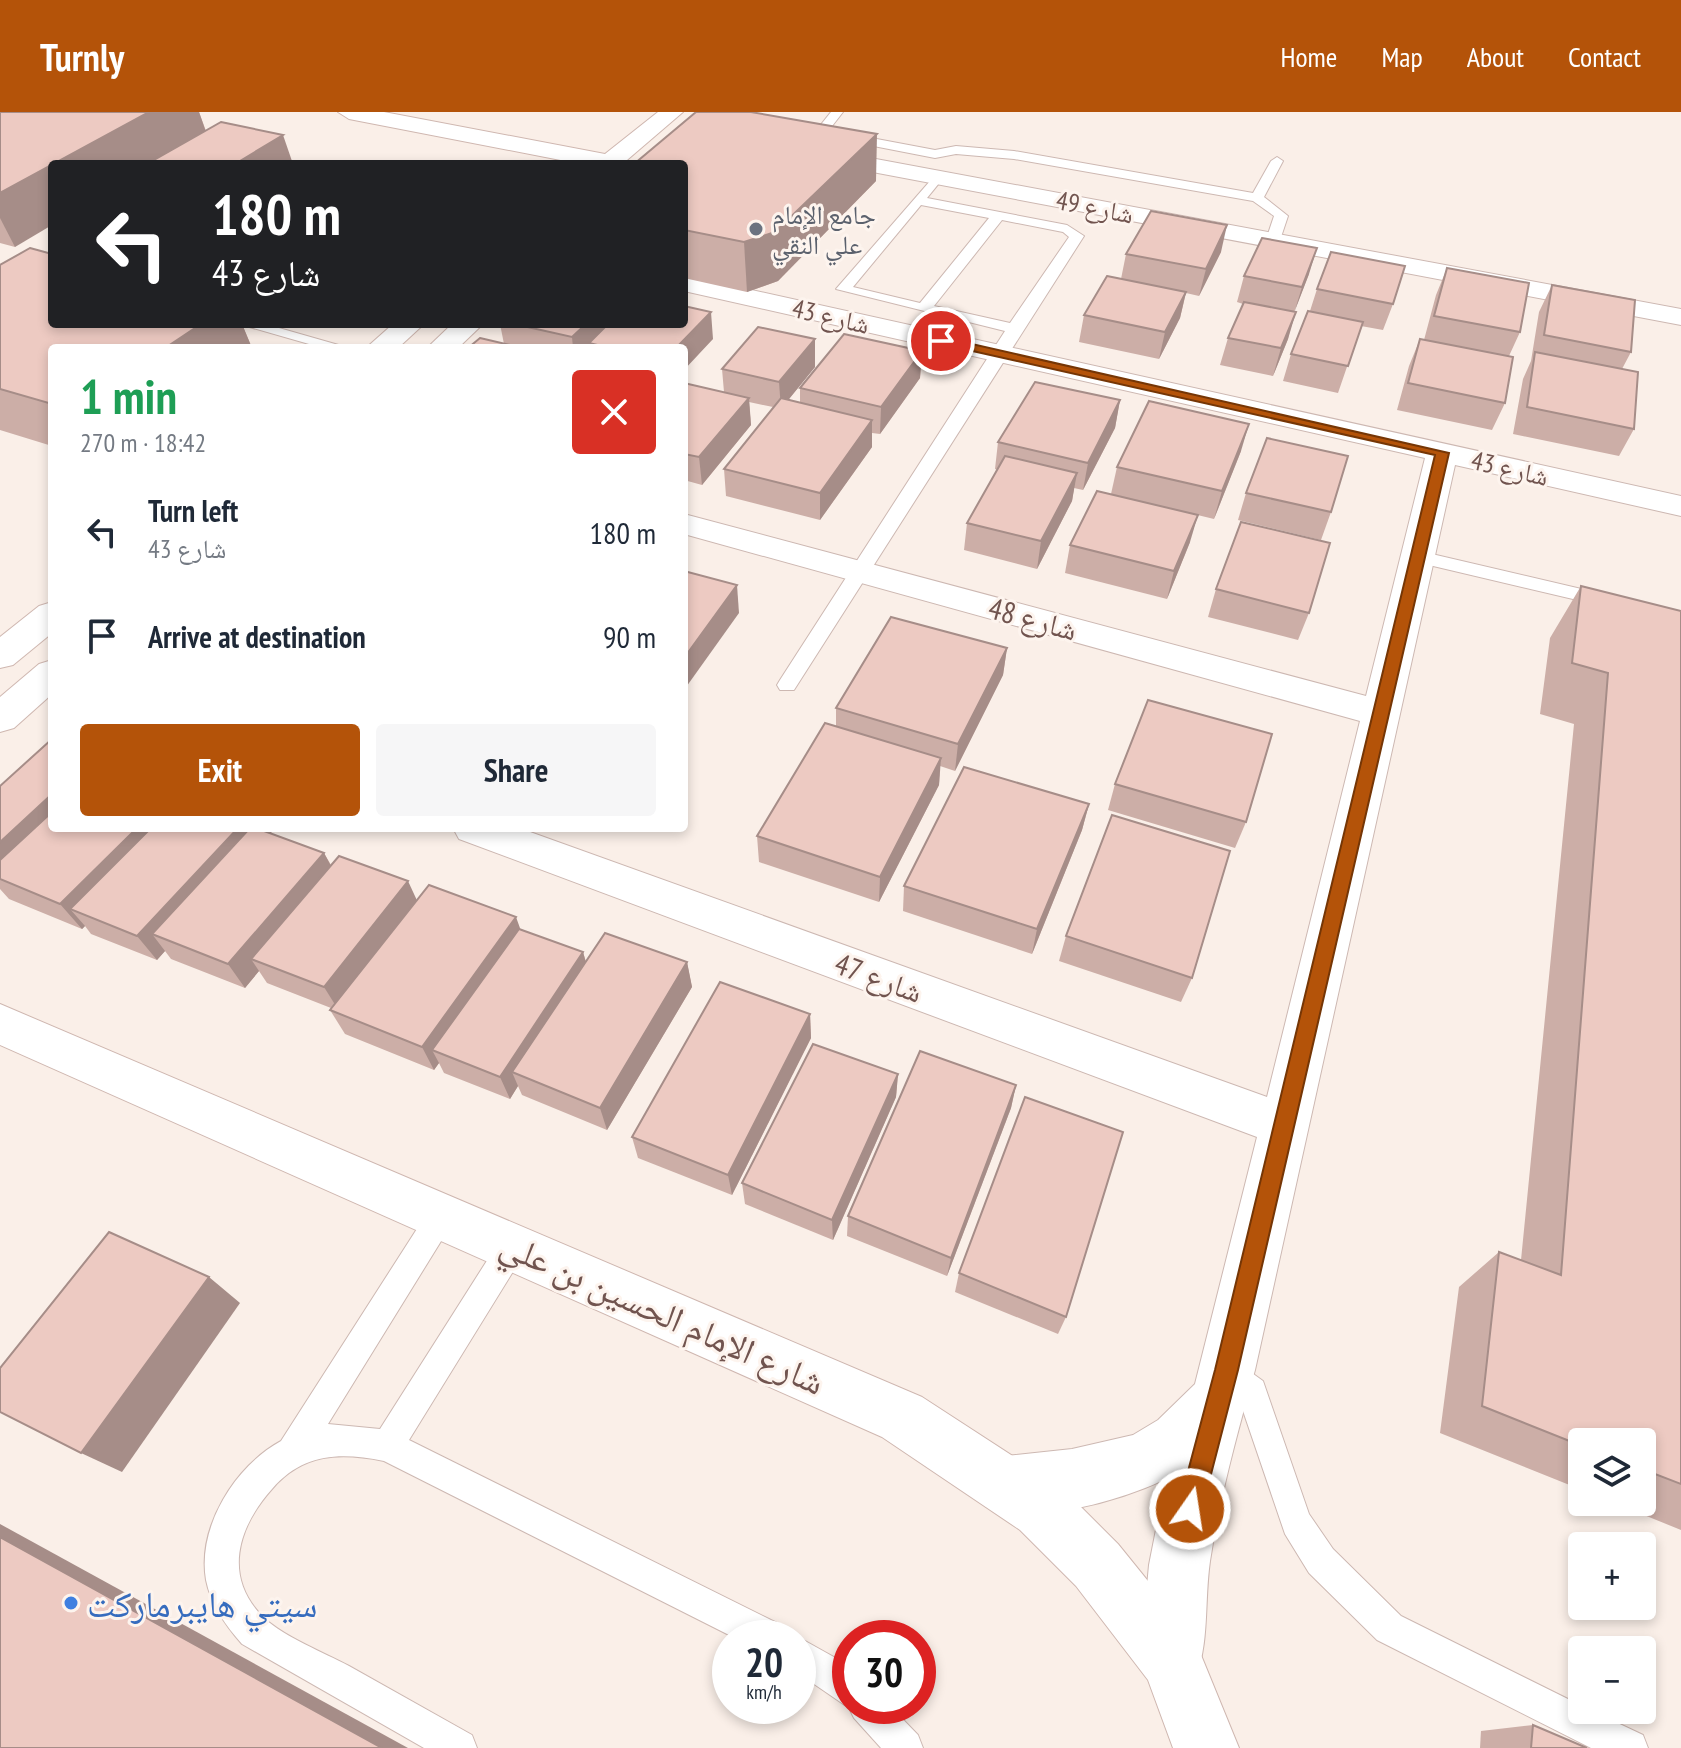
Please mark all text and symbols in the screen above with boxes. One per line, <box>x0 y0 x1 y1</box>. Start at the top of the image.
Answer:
text: Turnly <box>40 32 124 81</box>
text: Home <box>1281 38 1337 75</box>
text: Map <box>1381 38 1423 75</box>
text: About <box>1467 38 1524 75</box>
text: Contact <box>1568 38 1641 75</box>
text: 180 m <box>212 178 341 250</box>
street label: شارع 49 <box>1053 183 1137 231</box>
icon: left <box>80 192 184 296</box>
place label: جامع الإمام علي النقي <box>772 198 876 265</box>
marker: جامع الإمام علي النقي <box>747 220 765 238</box>
text: شارع 43 <box>212 249 320 296</box>
street label: شارع 43 <box>789 291 873 341</box>
pin <box>907 307 975 375</box>
icon: arrive <box>919 319 963 363</box>
text: 1 min <box>80 365 177 427</box>
button: close <box>572 370 656 454</box>
text: 270 m · 18:42 <box>80 426 206 459</box>
street label: شارع 43 <box>1468 443 1552 493</box>
text: Turn left <box>148 491 238 530</box>
icon: left <box>80 510 124 554</box>
text: 180 m <box>590 513 656 552</box>
text: شارع 43 <box>148 532 226 565</box>
street label: شارع 48 <box>984 587 1082 649</box>
icon: arrive <box>80 614 124 658</box>
text: Arrive at destination <box>148 617 366 656</box>
text: 90 m <box>603 617 656 656</box>
button: Exit <box>80 724 360 816</box>
button: Share <box>376 724 656 816</box>
street label: شارع 47 <box>830 943 928 1012</box>
street label: شارع الإمام الحسين بن علي <box>491 1219 832 1410</box>
map controls <box>1568 1428 1656 1724</box>
button: layers <box>1568 1428 1656 1516</box>
position arrow <box>1148 1467 1232 1551</box>
button: + <box>1568 1532 1656 1620</box>
place label: سيتي هايبرماركت <box>87 1580 318 1633</box>
marker: سيتي هايبرماركت <box>62 1594 80 1612</box>
speed limit sign: 30 <box>832 1620 936 1724</box>
text: 20 <box>745 1636 783 1688</box>
button: − <box>1568 1636 1656 1724</box>
text: km/h <box>746 1679 782 1705</box>

